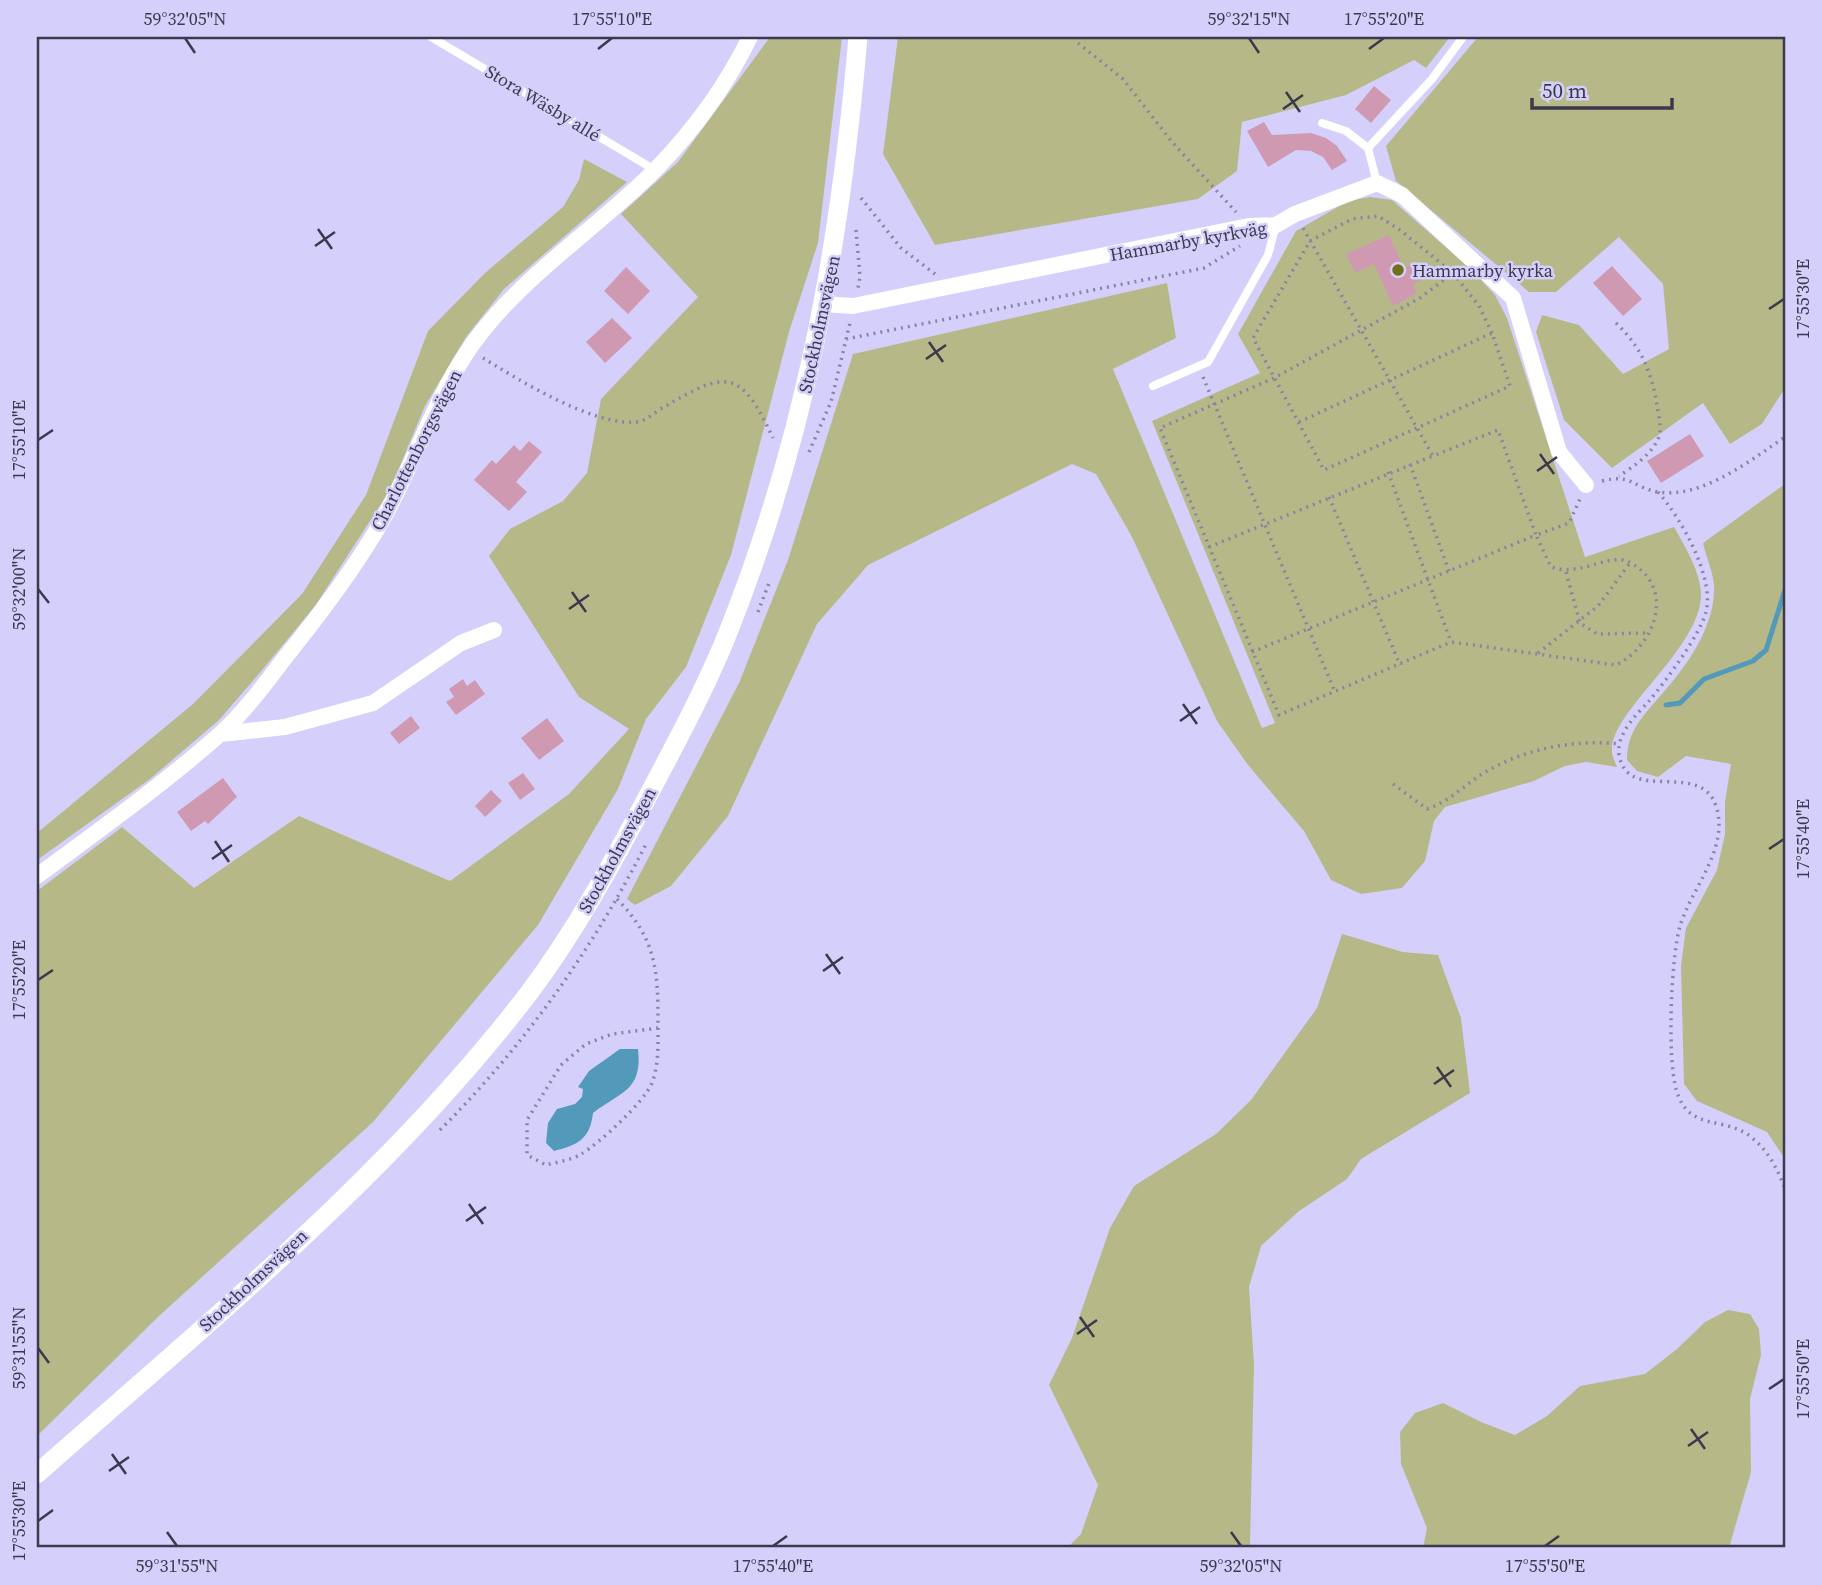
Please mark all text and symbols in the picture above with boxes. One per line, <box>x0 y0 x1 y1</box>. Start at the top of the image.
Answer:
text: 59°32'05"N <box>144 6 226 31</box>
text: 17°55'10"E <box>572 6 652 31</box>
text: 59°32'15"N <box>1208 6 1290 31</box>
text: 17°55'20"E <box>1344 6 1424 31</box>
street label: Stora Wäsby allé <box>481 59 605 147</box>
scale bar <box>1532 66 1672 110</box>
text: 50 m <box>1542 76 1587 105</box>
street label: Hammarby kyrkväg <box>1108 215 1268 267</box>
street label: Stockholmsvägen <box>792 253 846 395</box>
place label: Hammarby kyrka <box>1412 258 1554 283</box>
text: 17°55'30"E <box>1790 259 1815 339</box>
marker: Hammarby kyrka <box>1390 262 1406 278</box>
street label: Charlottenborgsvägen <box>365 365 467 535</box>
text: 17°55'10"E <box>6 400 31 480</box>
text: 59°32'00"N <box>6 548 31 630</box>
street label: Stockholmsvägen <box>572 783 662 917</box>
text: 17°55'40"E <box>1790 799 1815 879</box>
text: 17°55'20"E <box>6 940 31 1020</box>
street label: Stockholmsvägen <box>193 1223 313 1337</box>
text: 59°31'55"N <box>6 1307 31 1389</box>
text: 17°55'50"E <box>1790 1339 1815 1419</box>
text: 17°55'30"E <box>6 1481 31 1561</box>
text: 59°31'55"N <box>136 1553 218 1578</box>
text: 17°55'40"E <box>733 1553 813 1578</box>
text: 59°32'05"N <box>1200 1553 1282 1578</box>
text: 17°55'50"E <box>1505 1553 1585 1578</box>

